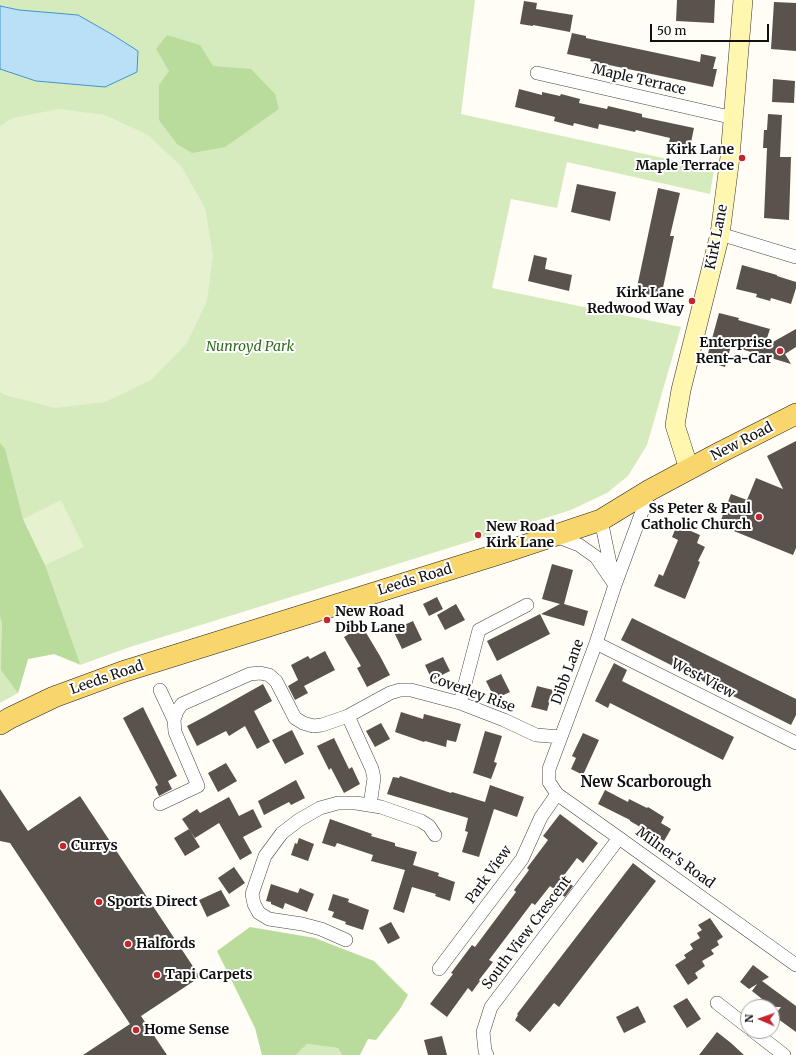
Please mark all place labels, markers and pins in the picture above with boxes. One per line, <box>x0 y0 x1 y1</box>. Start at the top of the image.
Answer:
place label: Kirk Lane Maple Terrace <box>635 142 734 174</box>
marker: Kirk Lane Maple Terrace <box>737 153 747 163</box>
place label: Kirk Lane Redwood Way <box>587 285 684 318</box>
marker: Kirk Lane Redwood Way <box>687 296 697 306</box>
place label: Enterprise Rent-a-Car <box>696 335 772 368</box>
marker: Enterprise Rent-a-Car <box>775 346 785 356</box>
place label: Ss Peter & Paul Catholic Church <box>641 501 751 534</box>
marker: Ss Peter & Paul Catholic Church <box>754 512 764 522</box>
place label: New Road Kirk Lane <box>486 519 555 552</box>
marker: New Road Kirk Lane <box>473 530 483 540</box>
place label: New Road Dibb Lane <box>335 604 405 636</box>
marker: New Road Dibb Lane <box>322 615 332 625</box>
place label: Currys <box>71 838 118 854</box>
marker: Currys <box>58 841 68 851</box>
place label: Sports Direct <box>107 894 198 910</box>
marker: Sports Direct <box>94 897 104 907</box>
place label: Halfords <box>136 936 196 952</box>
marker: Halfords <box>123 939 133 949</box>
place label: Tapi Carpets <box>165 967 253 983</box>
marker: Tapi Carpets <box>152 970 162 980</box>
place label: Home Sense <box>144 1022 229 1038</box>
marker: Home Sense <box>131 1025 141 1035</box>

